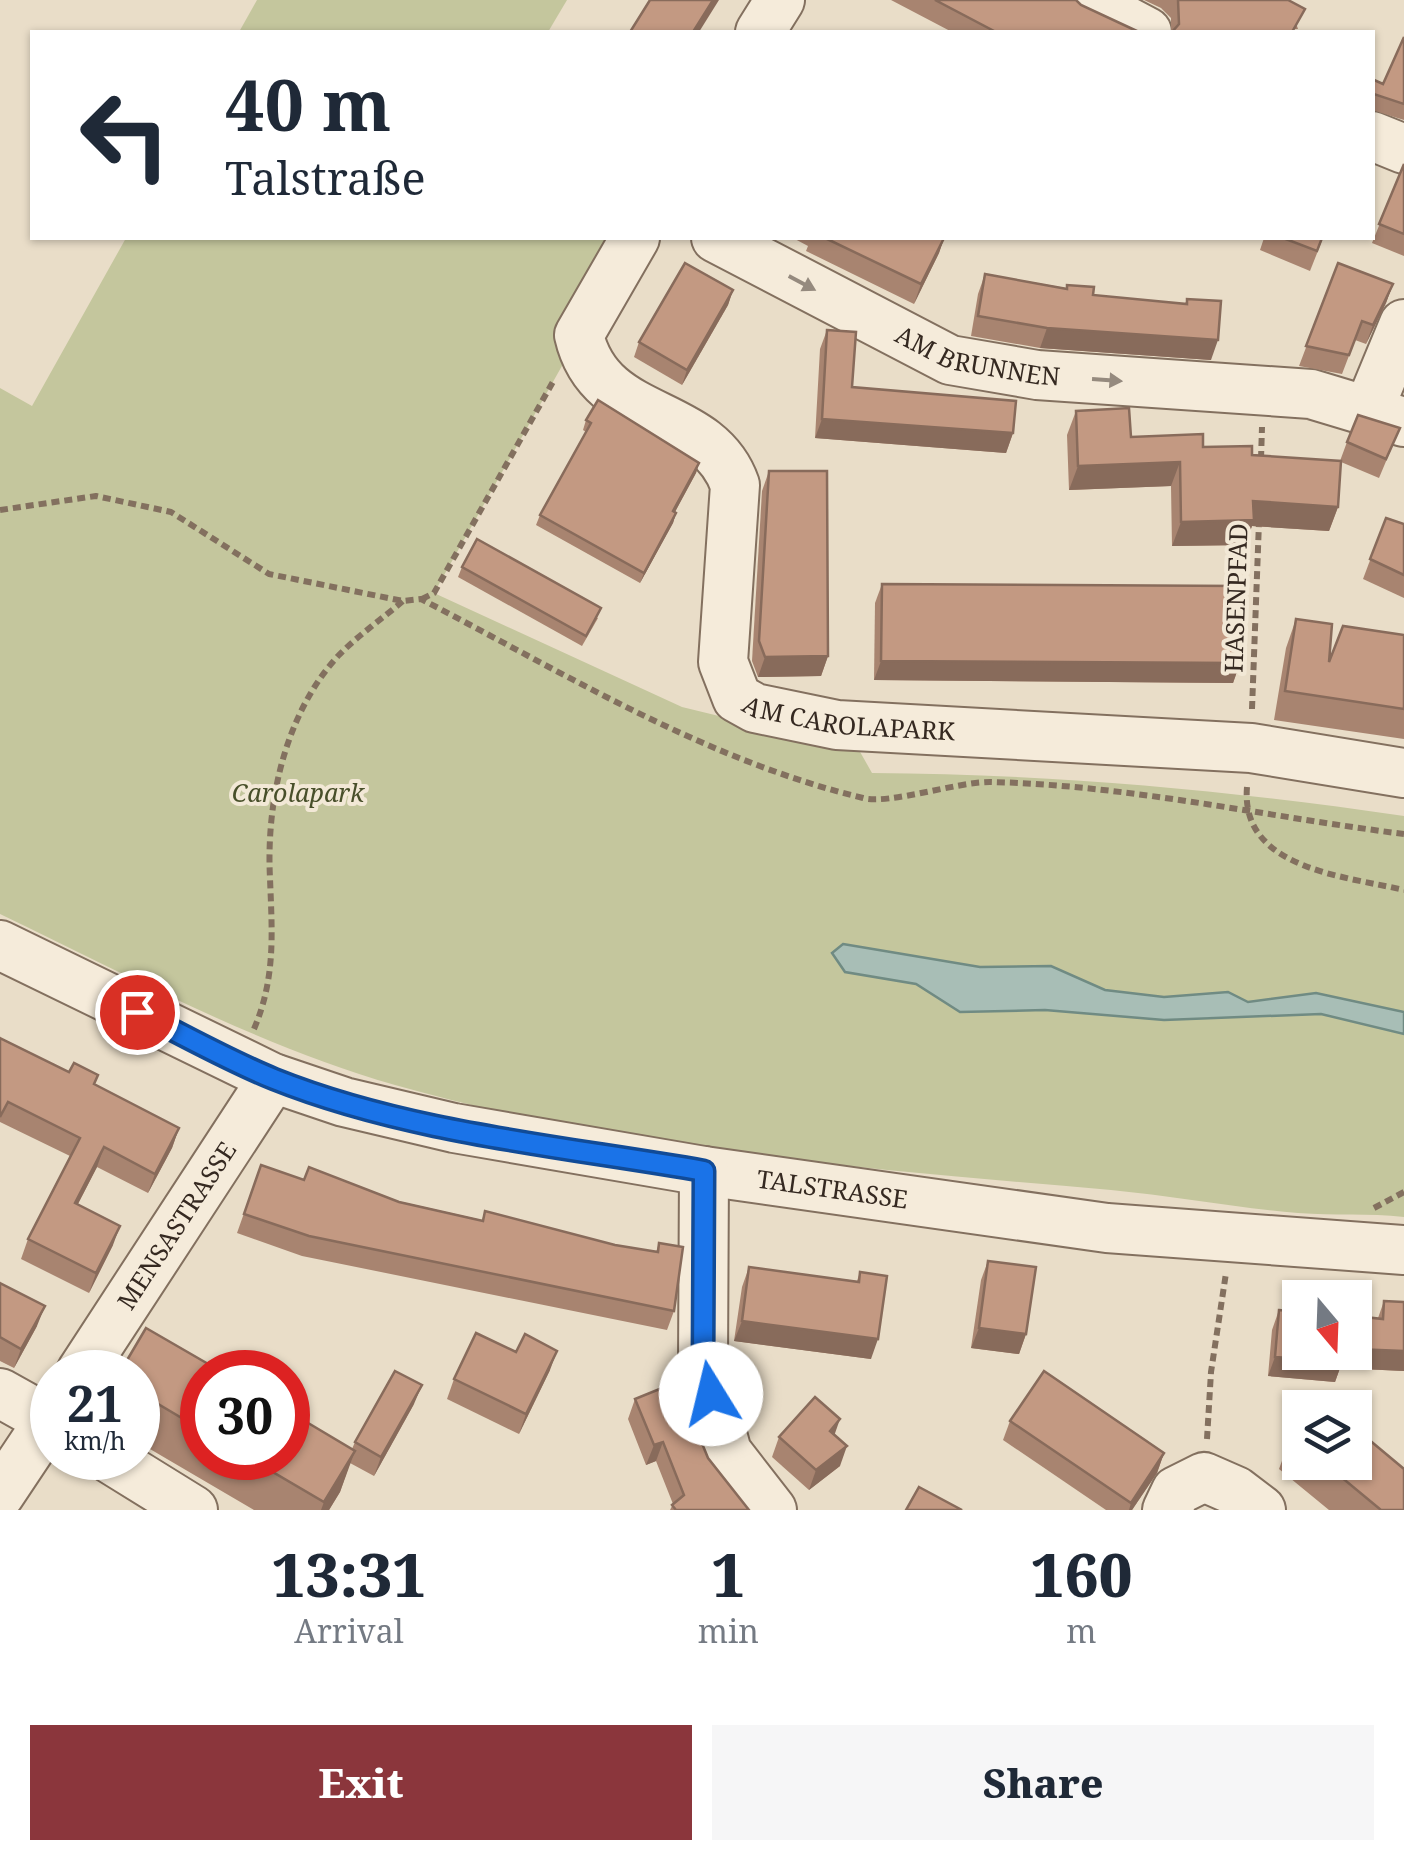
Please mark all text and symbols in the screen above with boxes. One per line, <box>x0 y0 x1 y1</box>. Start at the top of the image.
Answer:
text: 40 m <box>225 56 391 152</box>
icon: left <box>60 70 190 200</box>
text: Talstraße <box>225 147 425 208</box>
one-way arrow <box>788 274 817 291</box>
street label: AM BRUNNEN <box>890 317 1061 393</box>
one-way arrow <box>1091 372 1123 388</box>
street label: HASENPFAD <box>1215 523 1255 673</box>
street label: AM CAROLAPARK <box>737 686 956 748</box>
park label: Carolapark <box>232 775 365 809</box>
pin <box>95 970 180 1055</box>
icon: arrive <box>110 985 165 1040</box>
street label: MENSASTRASSE <box>109 1134 243 1316</box>
street label: TALSTRASSE <box>755 1161 910 1216</box>
north arrow <box>1282 1280 1372 1370</box>
map controls <box>1282 1280 1372 1480</box>
position arrow <box>659 1342 763 1446</box>
speed limit sign: 30 <box>180 1350 310 1480</box>
text: 21 <box>67 1369 123 1437</box>
button: layers <box>1282 1390 1372 1480</box>
text: km/h <box>64 1423 126 1457</box>
text: 13:31 <box>272 1533 426 1615</box>
text: 1 <box>711 1533 745 1615</box>
text: 160 <box>1030 1533 1132 1615</box>
text: Arrival <box>294 1609 404 1652</box>
text: min <box>698 1609 759 1652</box>
text: m <box>1066 1609 1097 1652</box>
button: Exit <box>30 1725 692 1840</box>
button: Share <box>712 1725 1374 1840</box>

